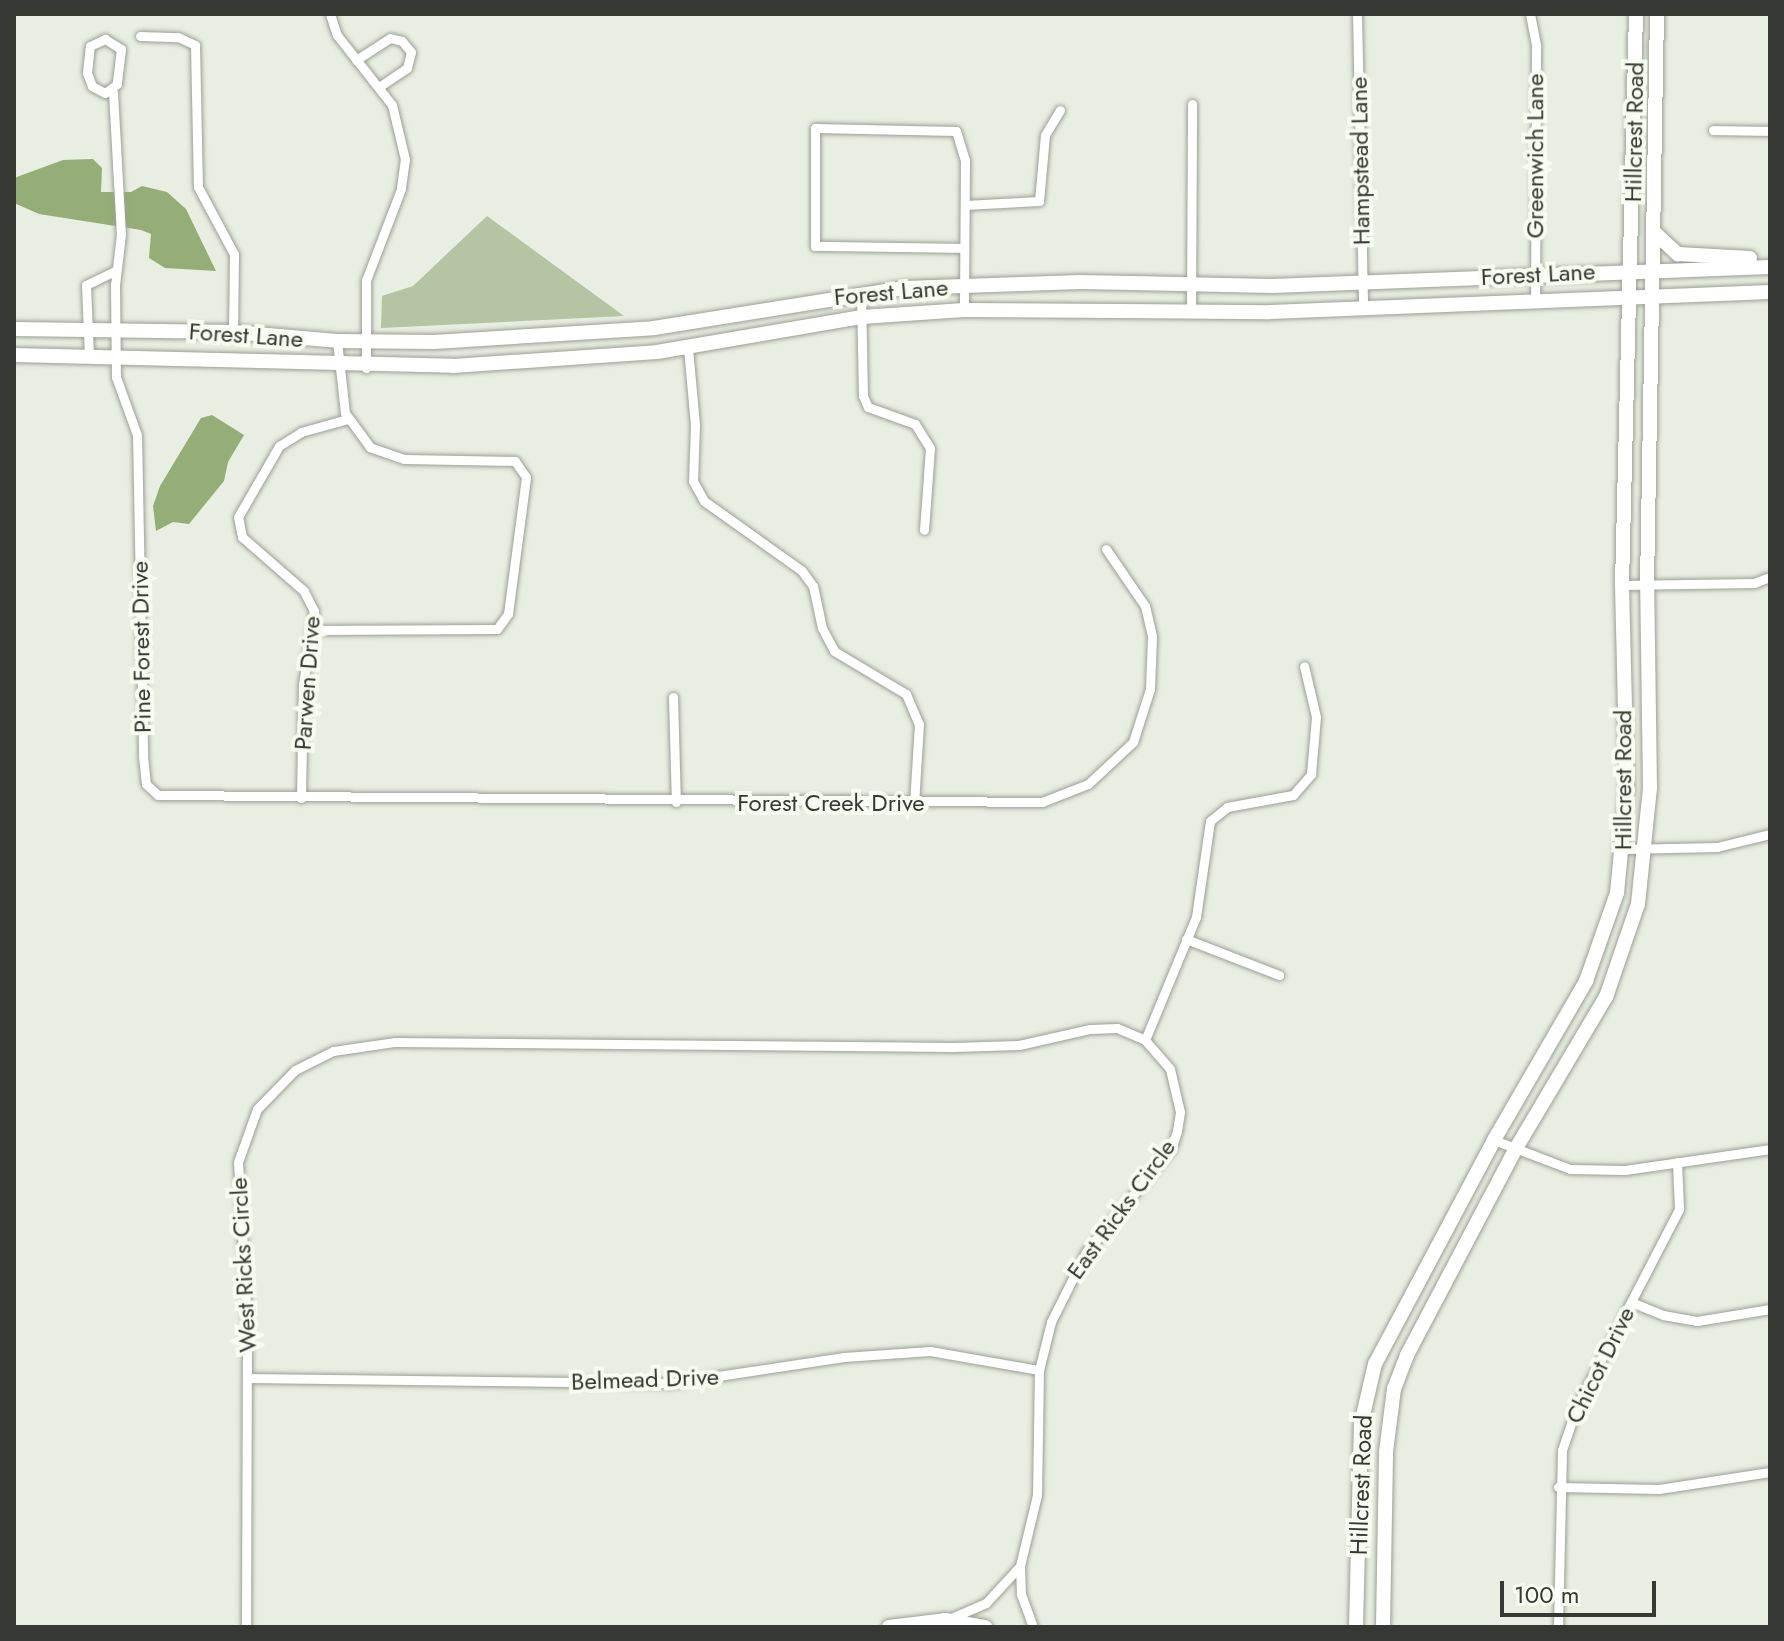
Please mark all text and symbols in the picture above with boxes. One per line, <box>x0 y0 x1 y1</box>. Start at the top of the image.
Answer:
street label: Hillcrest Road <box>1618 61 1650 203</box>
street label: Greenwich Lane <box>1521 74 1549 238</box>
street label: Hampstead Lane <box>1344 76 1376 246</box>
street label: Forest Lane <box>1480 257 1596 291</box>
street label: Forest Lane <box>833 273 949 311</box>
street label: Forest Lane <box>188 317 304 353</box>
street label: Pine Forest Drive <box>125 561 157 733</box>
street label: Parwen Drive <box>288 615 326 751</box>
street label: Hillcrest Road <box>1609 710 1637 850</box>
street label: Forest Creek Drive <box>737 789 925 817</box>
street label: East Ricks Circle <box>1061 1133 1181 1285</box>
street label: West Ricks Circle <box>224 1177 262 1353</box>
street label: Chicot Drive <box>1559 1302 1641 1428</box>
street label: Belmead Drive <box>570 1362 720 1396</box>
street label: Hillcrest Road <box>1344 1414 1378 1556</box>
scale bar <box>1504 1565 1660 1615</box>
text: 100 m <box>1514 1577 1580 1612</box>

